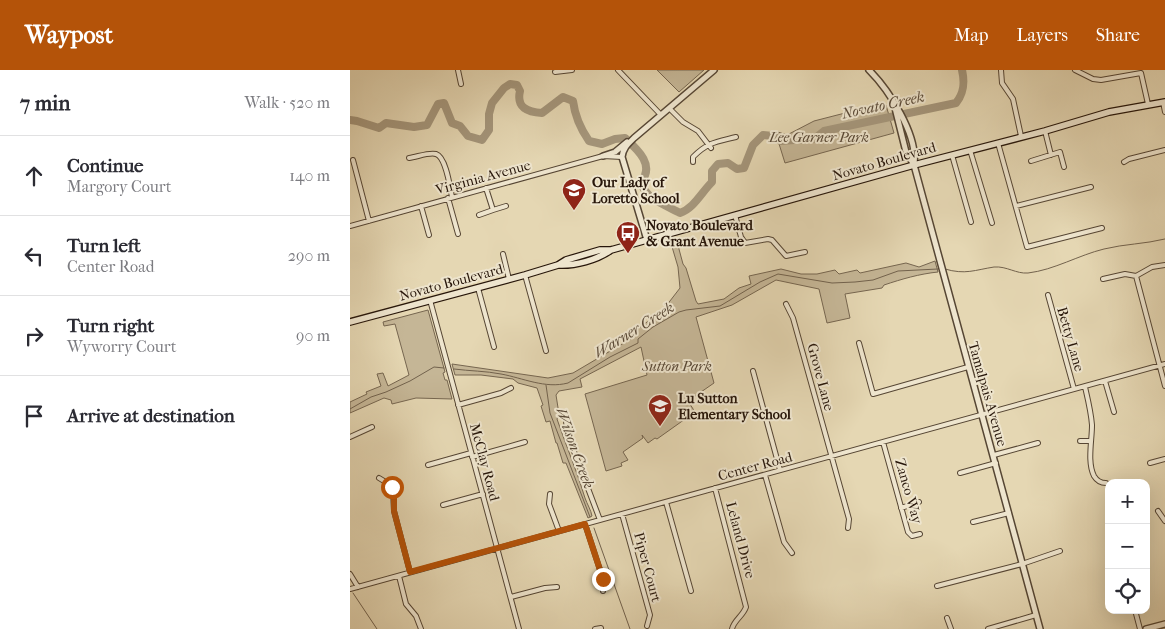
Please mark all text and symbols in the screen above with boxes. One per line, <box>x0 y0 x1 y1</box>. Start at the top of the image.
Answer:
text: Waypost <box>25 21 113 49</box>
text: Map <box>954 25 988 46</box>
text: Layers <box>1016 25 1068 46</box>
text: Share <box>1096 25 1140 46</box>
water label: Novato Creek <box>839 87 926 123</box>
text: 7 min <box>20 91 71 115</box>
text: Walk · 520 m <box>245 93 330 112</box>
park label: Lee Garner Park <box>768 129 869 146</box>
street label: Novato Boulevard <box>830 138 938 184</box>
text: Continue <box>67 155 143 177</box>
street label: Virginia Avenue <box>433 157 533 199</box>
icon: ahead <box>20 162 48 190</box>
text: 140 m <box>289 166 330 185</box>
place label: Our Lady of Loretto School <box>592 174 680 207</box>
text: Margory Court <box>67 177 171 196</box>
school or university icon: Our Lady of Loretto School <box>561 177 587 211</box>
place label: Novato Boulevard & Grant Avenue <box>646 217 754 250</box>
bus stop icon: Novato Boulevard & Grant Avenue <box>615 220 641 254</box>
text: Turn left <box>67 235 141 257</box>
icon: left <box>20 242 48 270</box>
text: 290 m <box>288 246 330 265</box>
text: Center Road <box>67 257 154 276</box>
street label: Novato Boulevard <box>397 260 505 305</box>
water label: Warner Creek <box>591 298 677 362</box>
street label: Betty Lane <box>1053 305 1088 373</box>
text: Turn right <box>67 315 154 337</box>
icon: right <box>20 322 48 350</box>
text: 90 m <box>296 326 330 345</box>
text: Wyworry Court <box>67 337 176 356</box>
street label: Tamalpais Avenue <box>964 340 1011 449</box>
street label: Grove Lane <box>803 341 838 413</box>
park label: Sutton Park <box>641 358 712 375</box>
place label: Lu Sutton Elementary School <box>678 390 791 423</box>
school or university icon: Lu Sutton Elementary School <box>647 393 673 427</box>
icon: arrive <box>20 402 48 430</box>
text: Arrive at destination <box>67 405 235 427</box>
water label: Wilson Creek <box>552 405 598 491</box>
street label: McClay Road <box>466 421 503 503</box>
street label: Center Road <box>716 448 795 485</box>
street label: Zanco Way <box>891 457 926 526</box>
route start <box>381 476 404 499</box>
map controls <box>1105 479 1150 614</box>
button: + <box>1105 479 1150 524</box>
street label: Leland Drive <box>722 500 759 580</box>
button: − <box>1105 524 1150 569</box>
street label: Piper Court <box>630 530 665 604</box>
route end <box>592 568 615 591</box>
button: locate <box>1105 569 1150 614</box>

